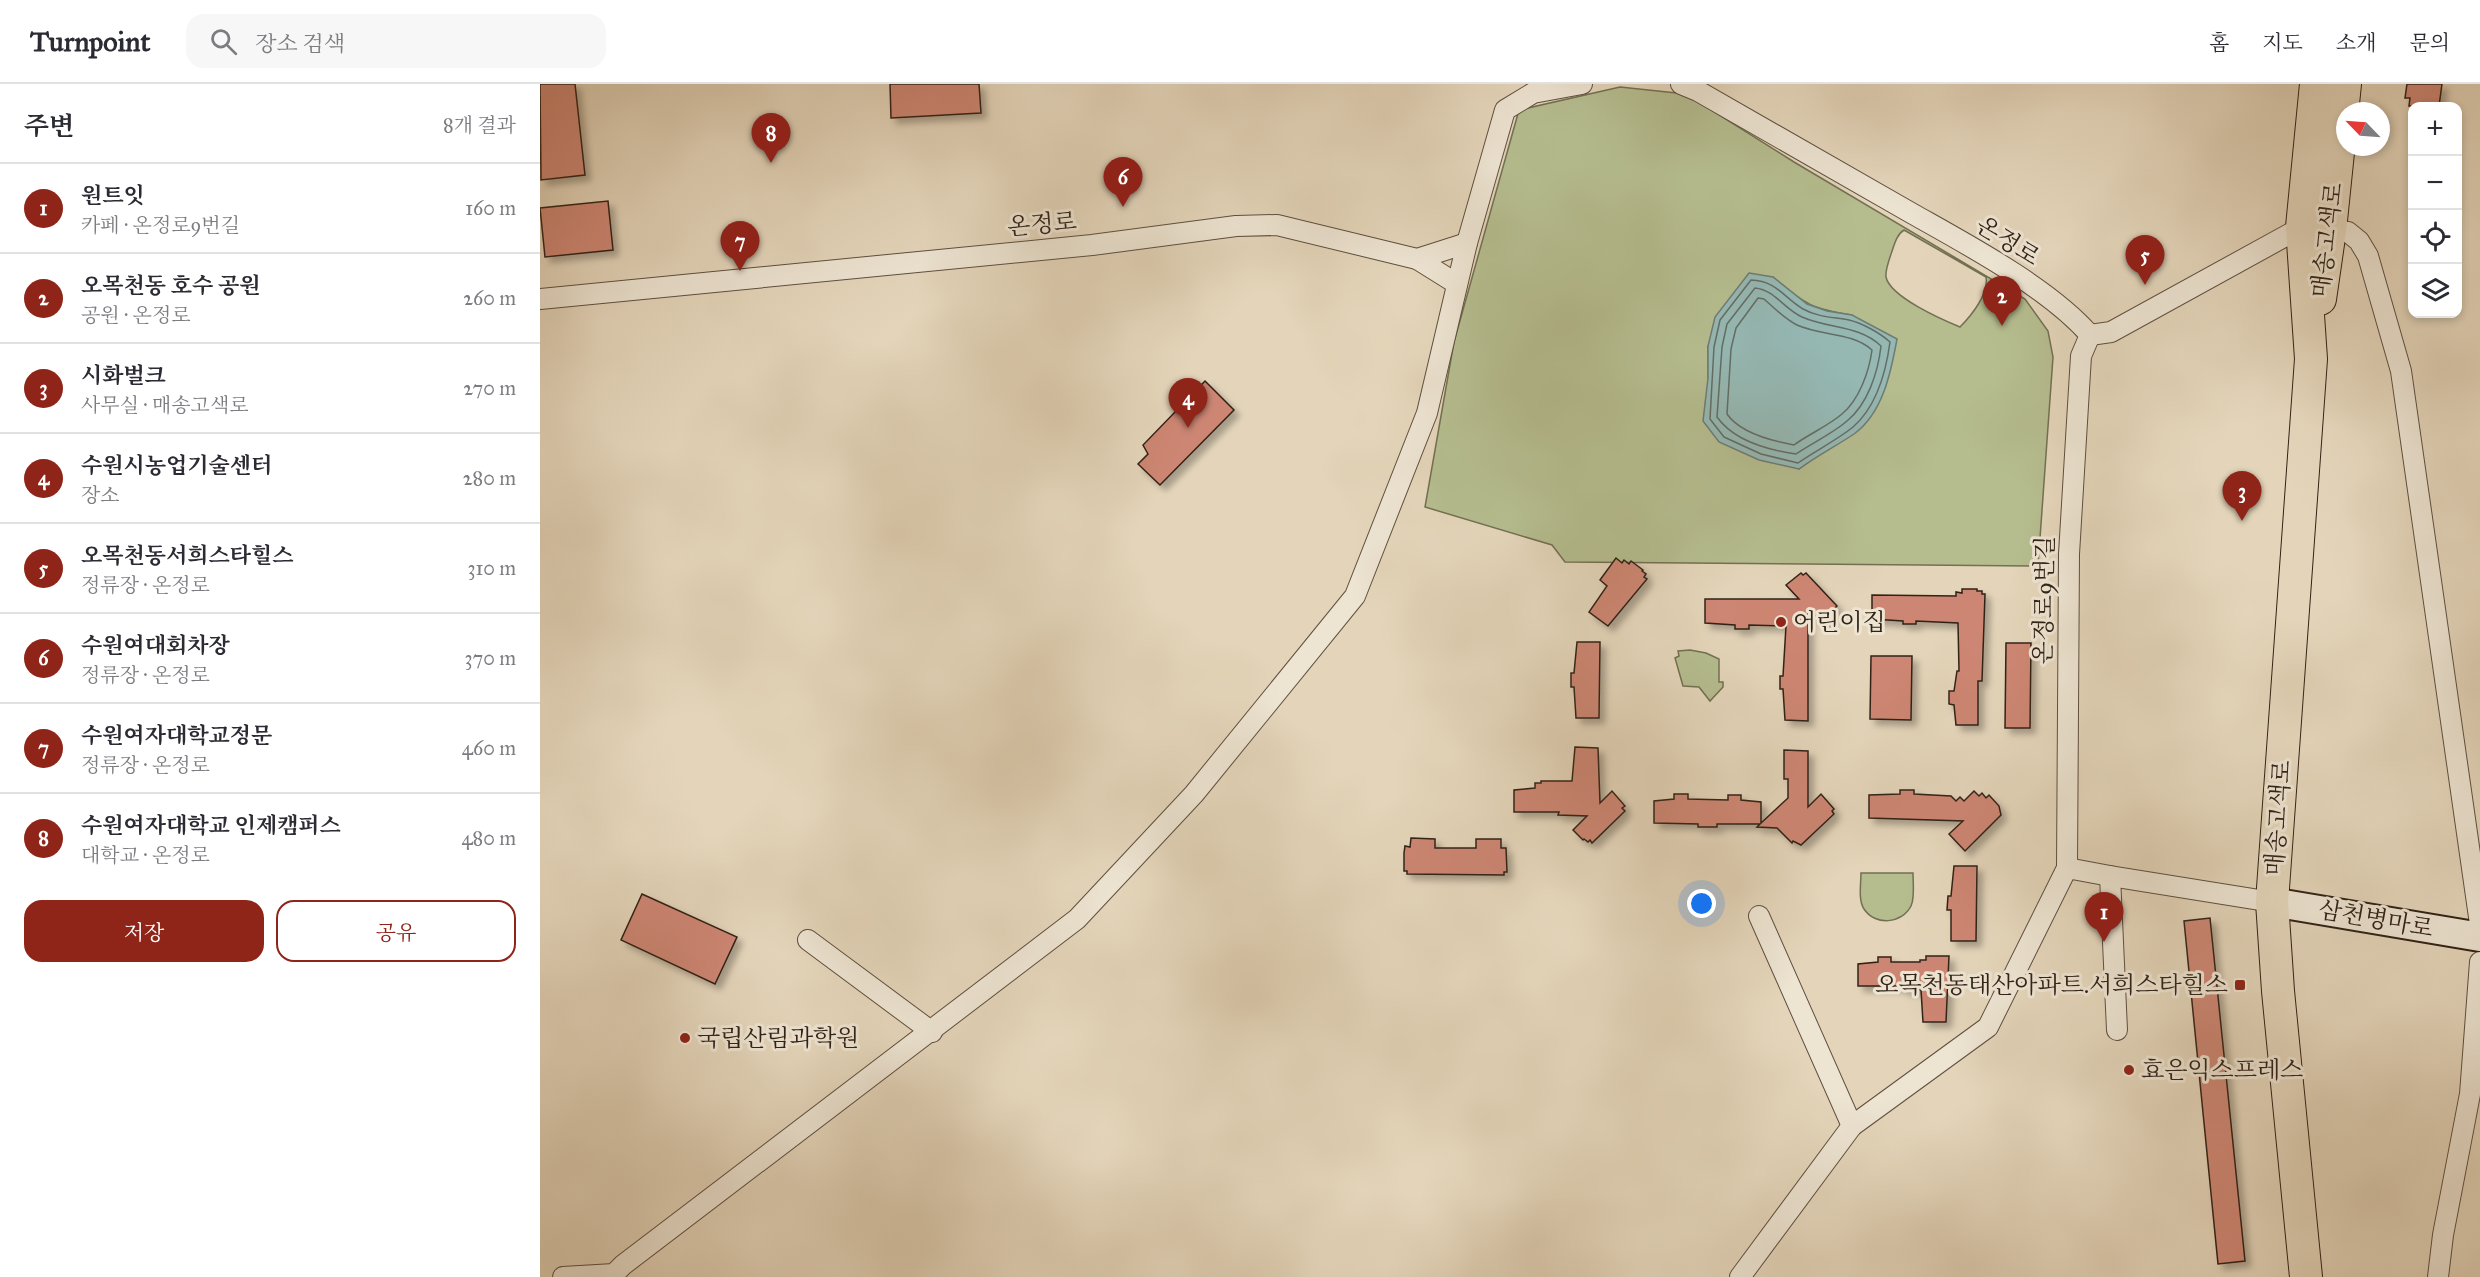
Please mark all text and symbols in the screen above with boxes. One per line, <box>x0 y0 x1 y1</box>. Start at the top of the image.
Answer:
search box <box>186 14 606 68</box>
text: Turnpoint <box>30 24 150 59</box>
icon: search <box>207 25 240 58</box>
text: 장소 검색 <box>255 30 345 57</box>
text: 홈 <box>2209 30 2229 56</box>
text: 지도 <box>2262 30 2303 56</box>
text: 소개 <box>2336 30 2376 56</box>
text: 문의 <box>2409 30 2450 56</box>
north arrow <box>2336 102 2390 156</box>
map controls <box>2408 102 2462 318</box>
button: + <box>2408 102 2462 156</box>
text: 주변 <box>24 110 74 142</box>
text: 8개 결과 <box>443 113 516 137</box>
pin: 8 <box>752 113 790 163</box>
button: − <box>2408 156 2462 210</box>
pin: 6 <box>1104 158 1142 207</box>
street label: 매송고색로 <box>2305 181 2349 299</box>
text: 원트잇 <box>81 182 145 209</box>
text: 1 <box>40 196 47 220</box>
text: 160 m <box>465 196 516 220</box>
street label: 온정로 <box>1006 206 1078 242</box>
street label: 온정로 <box>1971 210 2045 272</box>
button: locate <box>2408 210 2462 264</box>
text: 카페 · 온정로9번길 <box>81 213 240 237</box>
pin: 7 <box>720 222 760 271</box>
pin: 5 <box>2126 236 2164 285</box>
button: layers <box>2408 264 2462 318</box>
text: 오목천동 호수 공원 <box>81 272 261 299</box>
pin: 2 <box>1982 276 2022 326</box>
text: 2 <box>39 286 48 310</box>
text: 260 m <box>463 286 516 310</box>
text: 공원 · 온정로 <box>81 303 191 327</box>
text: 시화벌크 <box>81 362 166 389</box>
text: 3 <box>40 376 48 400</box>
text: 270 m <box>463 376 516 400</box>
pin: 4 <box>1168 378 1208 428</box>
text: 사무실 · 매송고색로 <box>81 393 249 417</box>
text: 수원시농업기술센터 <box>81 452 272 479</box>
text: 4 <box>38 466 49 490</box>
text: 280 m <box>463 466 516 490</box>
pin: 3 <box>2222 472 2262 521</box>
text: 장소 <box>81 483 120 507</box>
street label: 온정로9번길 <box>2028 535 2060 665</box>
text: 오목천동서희스타힐스 <box>81 542 294 569</box>
text: 5 <box>39 556 48 580</box>
text: 310 m <box>467 556 516 580</box>
text: 정류장 · 온정로 <box>81 573 210 597</box>
place label: 어린이집 <box>1793 607 1886 637</box>
marker: 어린이집 <box>1774 615 1788 629</box>
text: 수원여대회차장 <box>81 632 230 659</box>
text: 6 <box>38 646 49 670</box>
text: 370 m <box>465 646 516 670</box>
text: 정류장 · 온정로 <box>81 663 210 687</box>
text: 수원여자대학교정문 <box>81 722 272 749</box>
text: 7 <box>38 736 49 760</box>
text: 460 m <box>462 736 516 760</box>
text: 정류장 · 온정로 <box>81 753 210 777</box>
street label: 매송고색로 <box>2259 759 2297 877</box>
text: 수원여자대학교 인제캠퍼스 <box>81 812 341 839</box>
text: 8 <box>38 826 49 850</box>
text: 480 m <box>461 826 516 850</box>
text: 대학교 · 온정로 <box>81 843 210 867</box>
your location <box>1687 889 1716 918</box>
pin: 1 <box>2084 892 2124 942</box>
street label: 삼천병마로 <box>2316 894 2436 944</box>
button: 저장 <box>24 900 264 962</box>
button: 공유 <box>276 900 516 962</box>
place label: 오목천동태산아파트.서희스타힐스 <box>1875 970 2228 1000</box>
marker: 오목천동태산아파트.서희스타힐스 <box>2233 978 2247 992</box>
place label: 국립산림과학원 <box>697 1023 859 1053</box>
marker: 국립산림과학원 <box>678 1031 692 1045</box>
place label: 효은익스프레스 <box>2141 1055 2303 1085</box>
marker: 효은익스프레스 <box>2122 1063 2136 1077</box>

